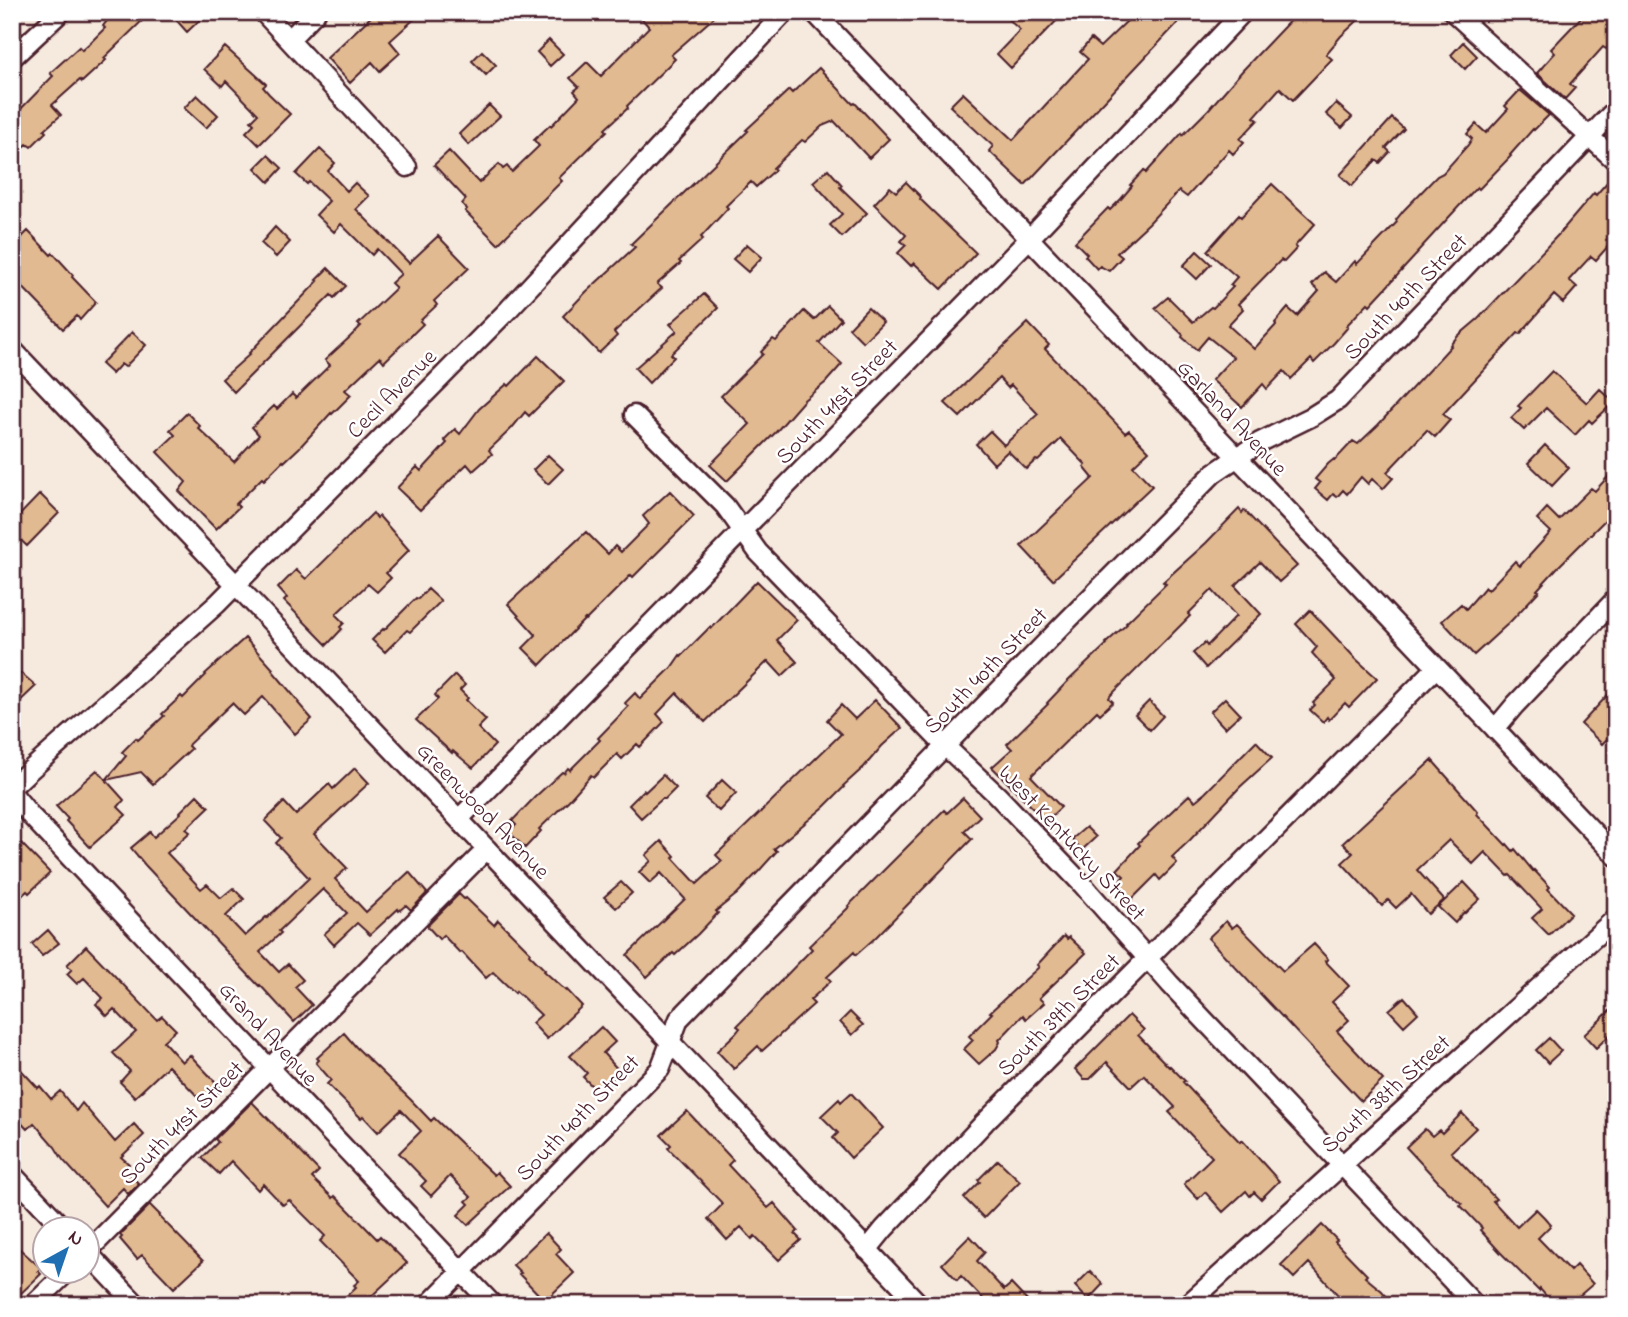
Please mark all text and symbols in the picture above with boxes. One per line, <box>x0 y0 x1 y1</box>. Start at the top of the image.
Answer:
street label: South 40th Street <box>1337 226 1477 369</box>
street label: South 41st Street <box>769 332 907 473</box>
street label: Cecil Avenue <box>340 342 446 447</box>
street label: Garland Avenue <box>1168 353 1295 485</box>
street label: South 40th Street <box>917 600 1057 743</box>
street label: Greenwood Avenue <box>408 736 557 888</box>
street label: West Kentucky Street <box>988 758 1153 931</box>
street label: South 39th Street <box>990 946 1129 1085</box>
street label: Grand Avenue <box>210 975 325 1095</box>
street label: South 38th Street <box>1314 1027 1459 1162</box>
street label: South 40th Street <box>509 1047 649 1190</box>
street label: South 41st Street <box>113 1054 253 1193</box>
north arrow <box>32 1216 102 1286</box>
text: N <box>62 1224 89 1253</box>

